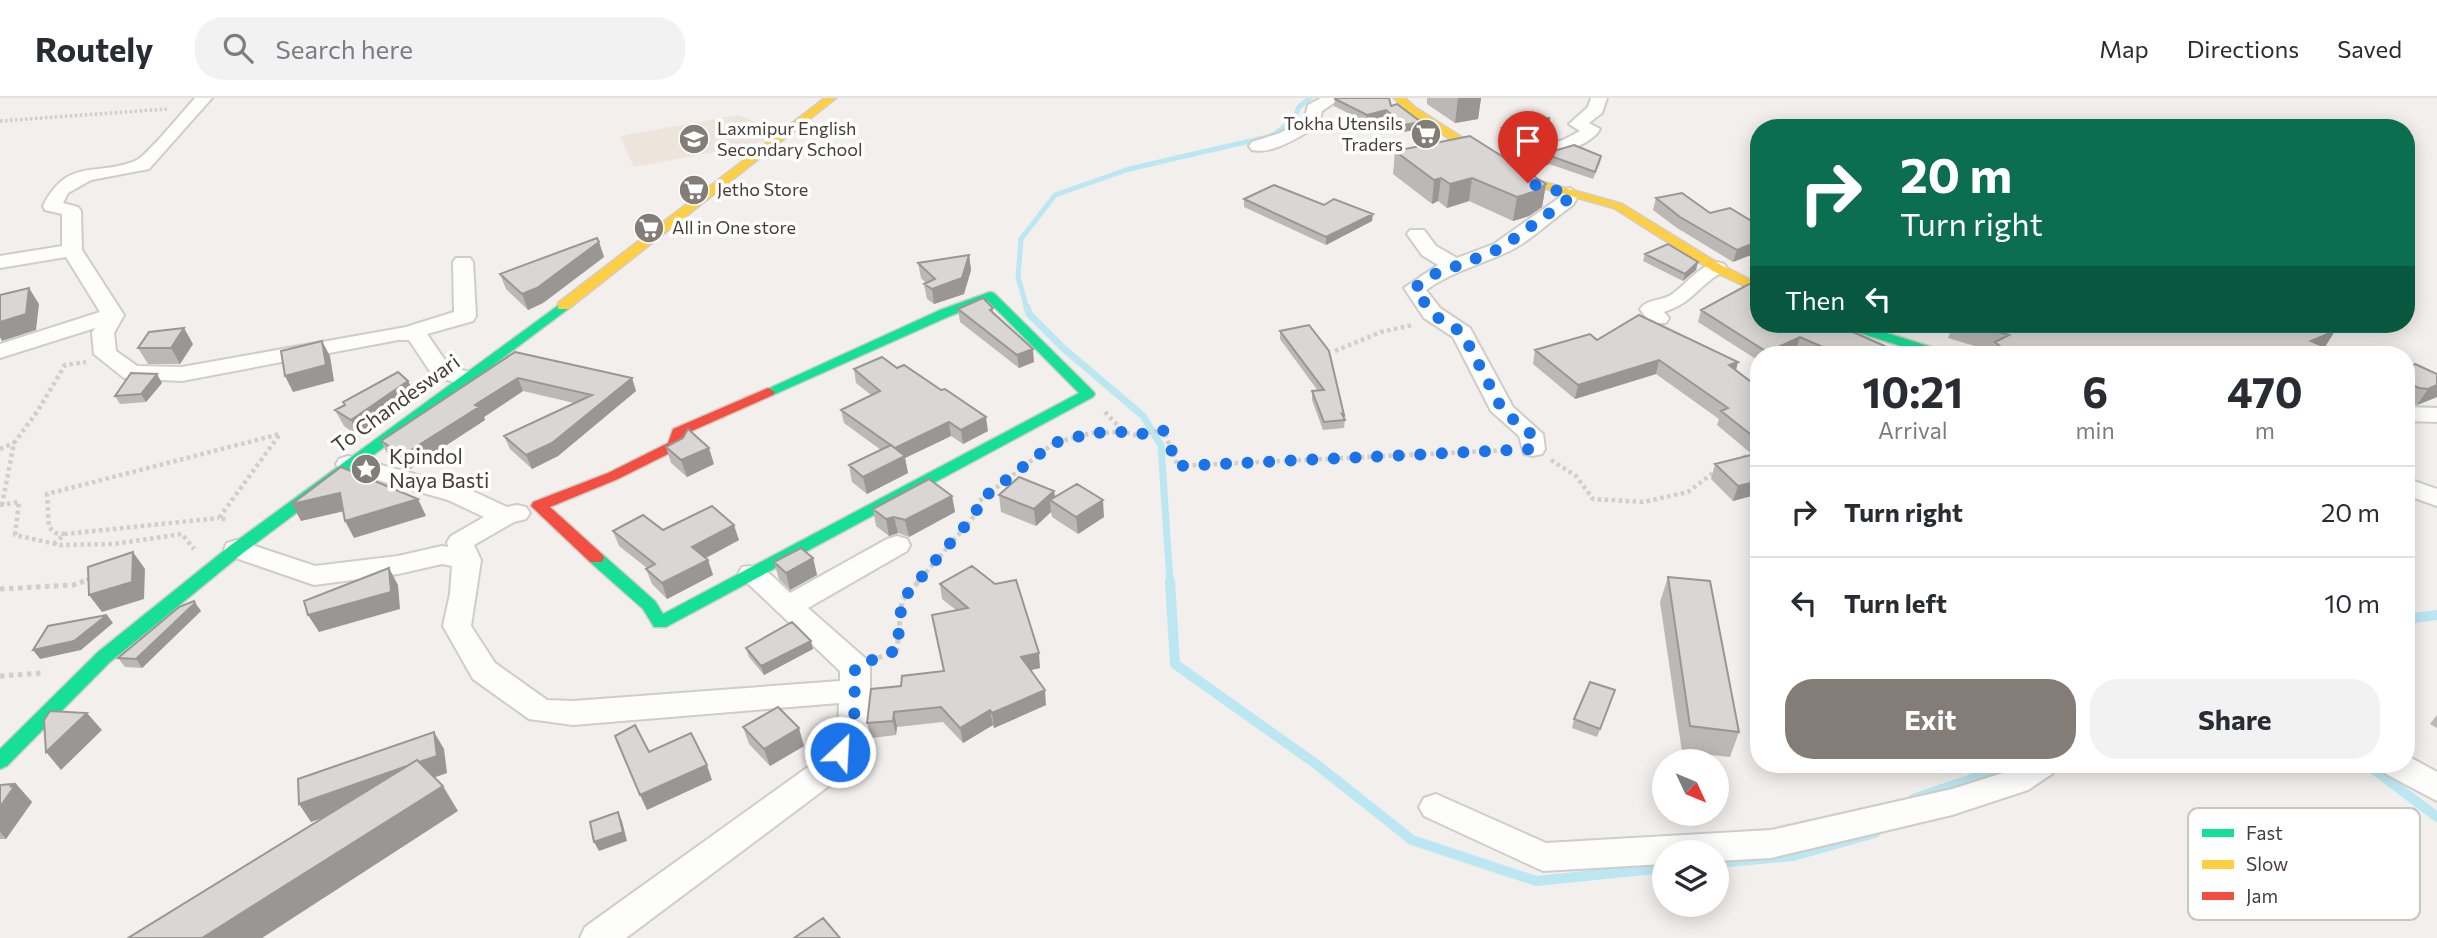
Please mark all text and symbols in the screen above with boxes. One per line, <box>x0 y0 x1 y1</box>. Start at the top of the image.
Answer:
search box <box>195 17 685 80</box>
text: Routely <box>35 28 153 69</box>
icon: search <box>219 29 257 67</box>
text: Search here <box>275 33 413 64</box>
text: Map <box>2099 34 2149 63</box>
text: Directions <box>2187 34 2299 63</box>
text: Saved <box>2337 34 2402 63</box>
pin <box>1498 111 1558 183</box>
place label: Tokha Utensils Traders <box>1283 112 1403 155</box>
place label: Laxmipur English Secondary School <box>717 117 863 160</box>
supermarket icon: Tokha Utensils Traders <box>1409 117 1443 151</box>
school or university icon: Laxmipur English Secondary School <box>677 122 711 156</box>
icon: arrive <box>1509 122 1547 160</box>
text: 20 m <box>1900 143 2012 203</box>
icon: right <box>1785 147 1876 238</box>
supermarket icon: Jetho Store <box>677 173 711 207</box>
place label: Jetho Store <box>717 178 808 200</box>
text: Turn right <box>1900 203 2043 243</box>
supermarket icon: All in One store <box>632 211 666 245</box>
place label: All in One store <box>672 216 796 238</box>
icon: left <box>1859 280 1897 318</box>
text: Then <box>1785 284 1845 315</box>
street label: To Chandeswari <box>326 348 464 458</box>
text: 10:21 <box>1862 365 1963 417</box>
text: 6 <box>2082 365 2108 417</box>
text: 470 <box>2227 365 2303 417</box>
text: Arrival <box>1878 416 1948 444</box>
text: min <box>2076 416 2115 444</box>
text: m <box>2255 416 2275 444</box>
place label: Kpindol Naya Basti <box>389 443 489 492</box>
place icon: Kpindol Naya Basti <box>349 452 383 486</box>
icon: right <box>1785 493 1823 531</box>
text: Turn right <box>1844 496 1963 527</box>
text: 20 m <box>2321 496 2380 527</box>
icon: left <box>1785 584 1823 622</box>
text: Turn left <box>1844 587 1947 618</box>
text: 10 m <box>2324 587 2380 618</box>
button: Exit <box>1785 679 2076 759</box>
button: Share <box>2090 679 2380 759</box>
position arrow <box>803 715 877 789</box>
north arrow <box>1652 749 1729 826</box>
map controls <box>1652 749 1729 917</box>
legend <box>2188 808 2420 920</box>
text: Fast <box>2246 821 2283 844</box>
button: layers <box>1652 840 1729 917</box>
text: Slow <box>2246 852 2288 875</box>
text: Jam <box>2246 884 2278 907</box>

